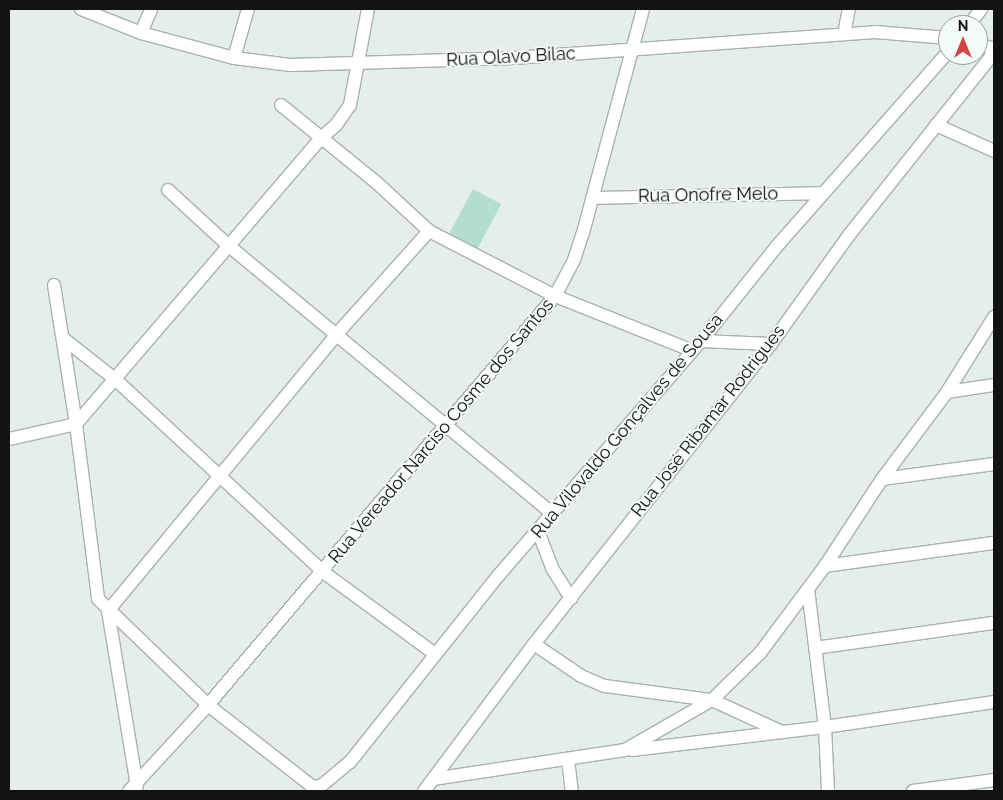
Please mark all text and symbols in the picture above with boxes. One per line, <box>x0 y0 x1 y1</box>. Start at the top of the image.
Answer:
north arrow <box>938 15 988 65</box>
text: N <box>958 18 968 34</box>
street label: Rua Olavo Bilac <box>446 43 576 71</box>
street label: Rua Onofre Melo <box>638 183 778 207</box>
street label: Rua Vereador Narciso Cosme dos Santos <box>323 294 559 568</box>
street label: Rua Vilovaldo Gonçalves de Sousa <box>526 309 728 543</box>
street label: Rua José Ribamar Rodrigues <box>626 320 790 522</box>

